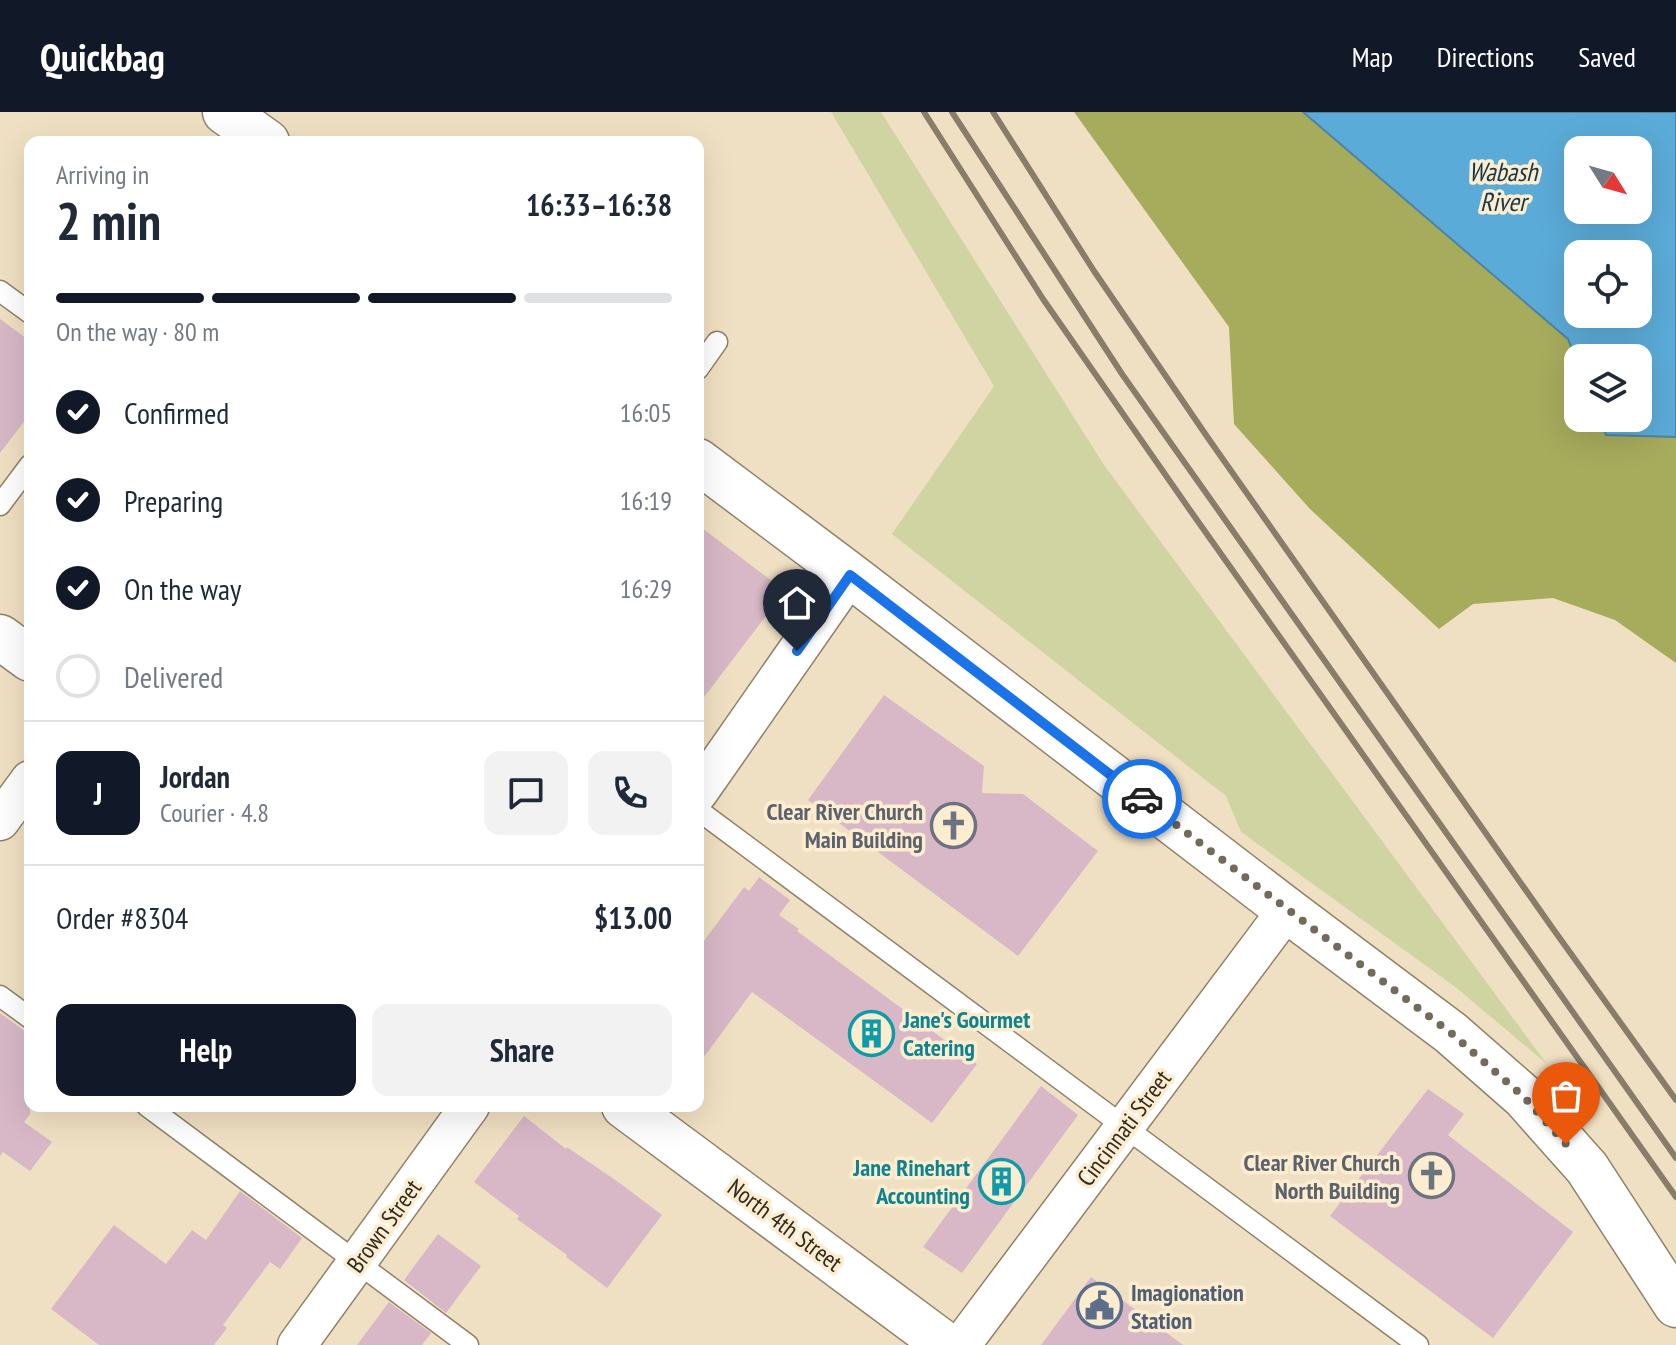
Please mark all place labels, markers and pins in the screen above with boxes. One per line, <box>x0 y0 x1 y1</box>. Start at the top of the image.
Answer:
pin <box>763 569 831 651</box>
place label: Clear River Church Main Building <box>767 796 923 855</box>
church icon: Clear River Church Main Building <box>930 801 978 849</box>
place label: Jane's Gourmet Catering <box>902 1004 1030 1063</box>
building icon: Jane's Gourmet Catering <box>848 1009 896 1057</box>
pin <box>1532 1062 1600 1144</box>
place label: Clear River Church North Building <box>1244 1147 1400 1206</box>
place label: Jane Rinehart Accounting <box>852 1152 970 1211</box>
church icon: Clear River Church North Building <box>1407 1152 1455 1200</box>
building icon: Jane Rinehart Accounting <box>977 1157 1025 1205</box>
place label: Imagionation Station <box>1131 1277 1244 1336</box>
public building icon: Imagionation Station <box>1076 1282 1124 1330</box>

